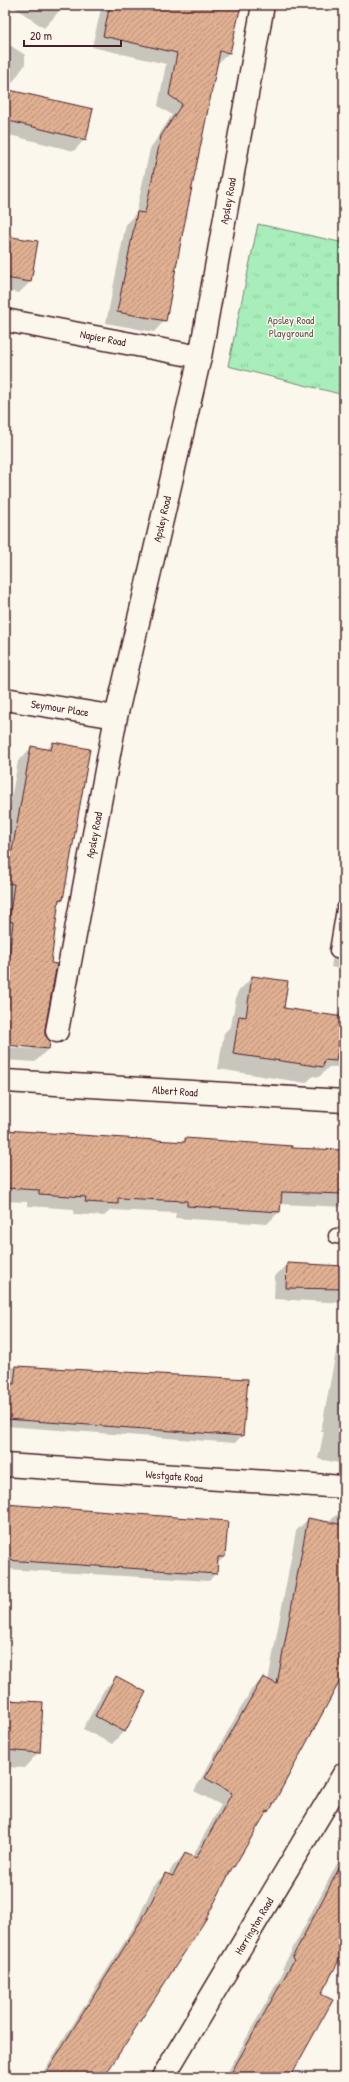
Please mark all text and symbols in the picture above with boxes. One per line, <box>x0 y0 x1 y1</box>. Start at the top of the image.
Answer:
scale bar <box>24 22 121 48</box>
text: 20 m <box>30 27 52 44</box>
street label: Apsley Road <box>217 176 239 225</box>
park label: Apsley Road Playground <box>268 313 315 340</box>
street label: Napier Road <box>79 327 128 349</box>
street label: Apsley Road <box>150 494 174 543</box>
street label: Seymour Place <box>30 697 91 720</box>
street label: Apsley Road <box>83 810 105 859</box>
street label: Albert Road <box>152 1082 199 1100</box>
street label: Westgate Road <box>145 1467 204 1485</box>
street label: Harrington Road <box>232 1894 277 1957</box>

